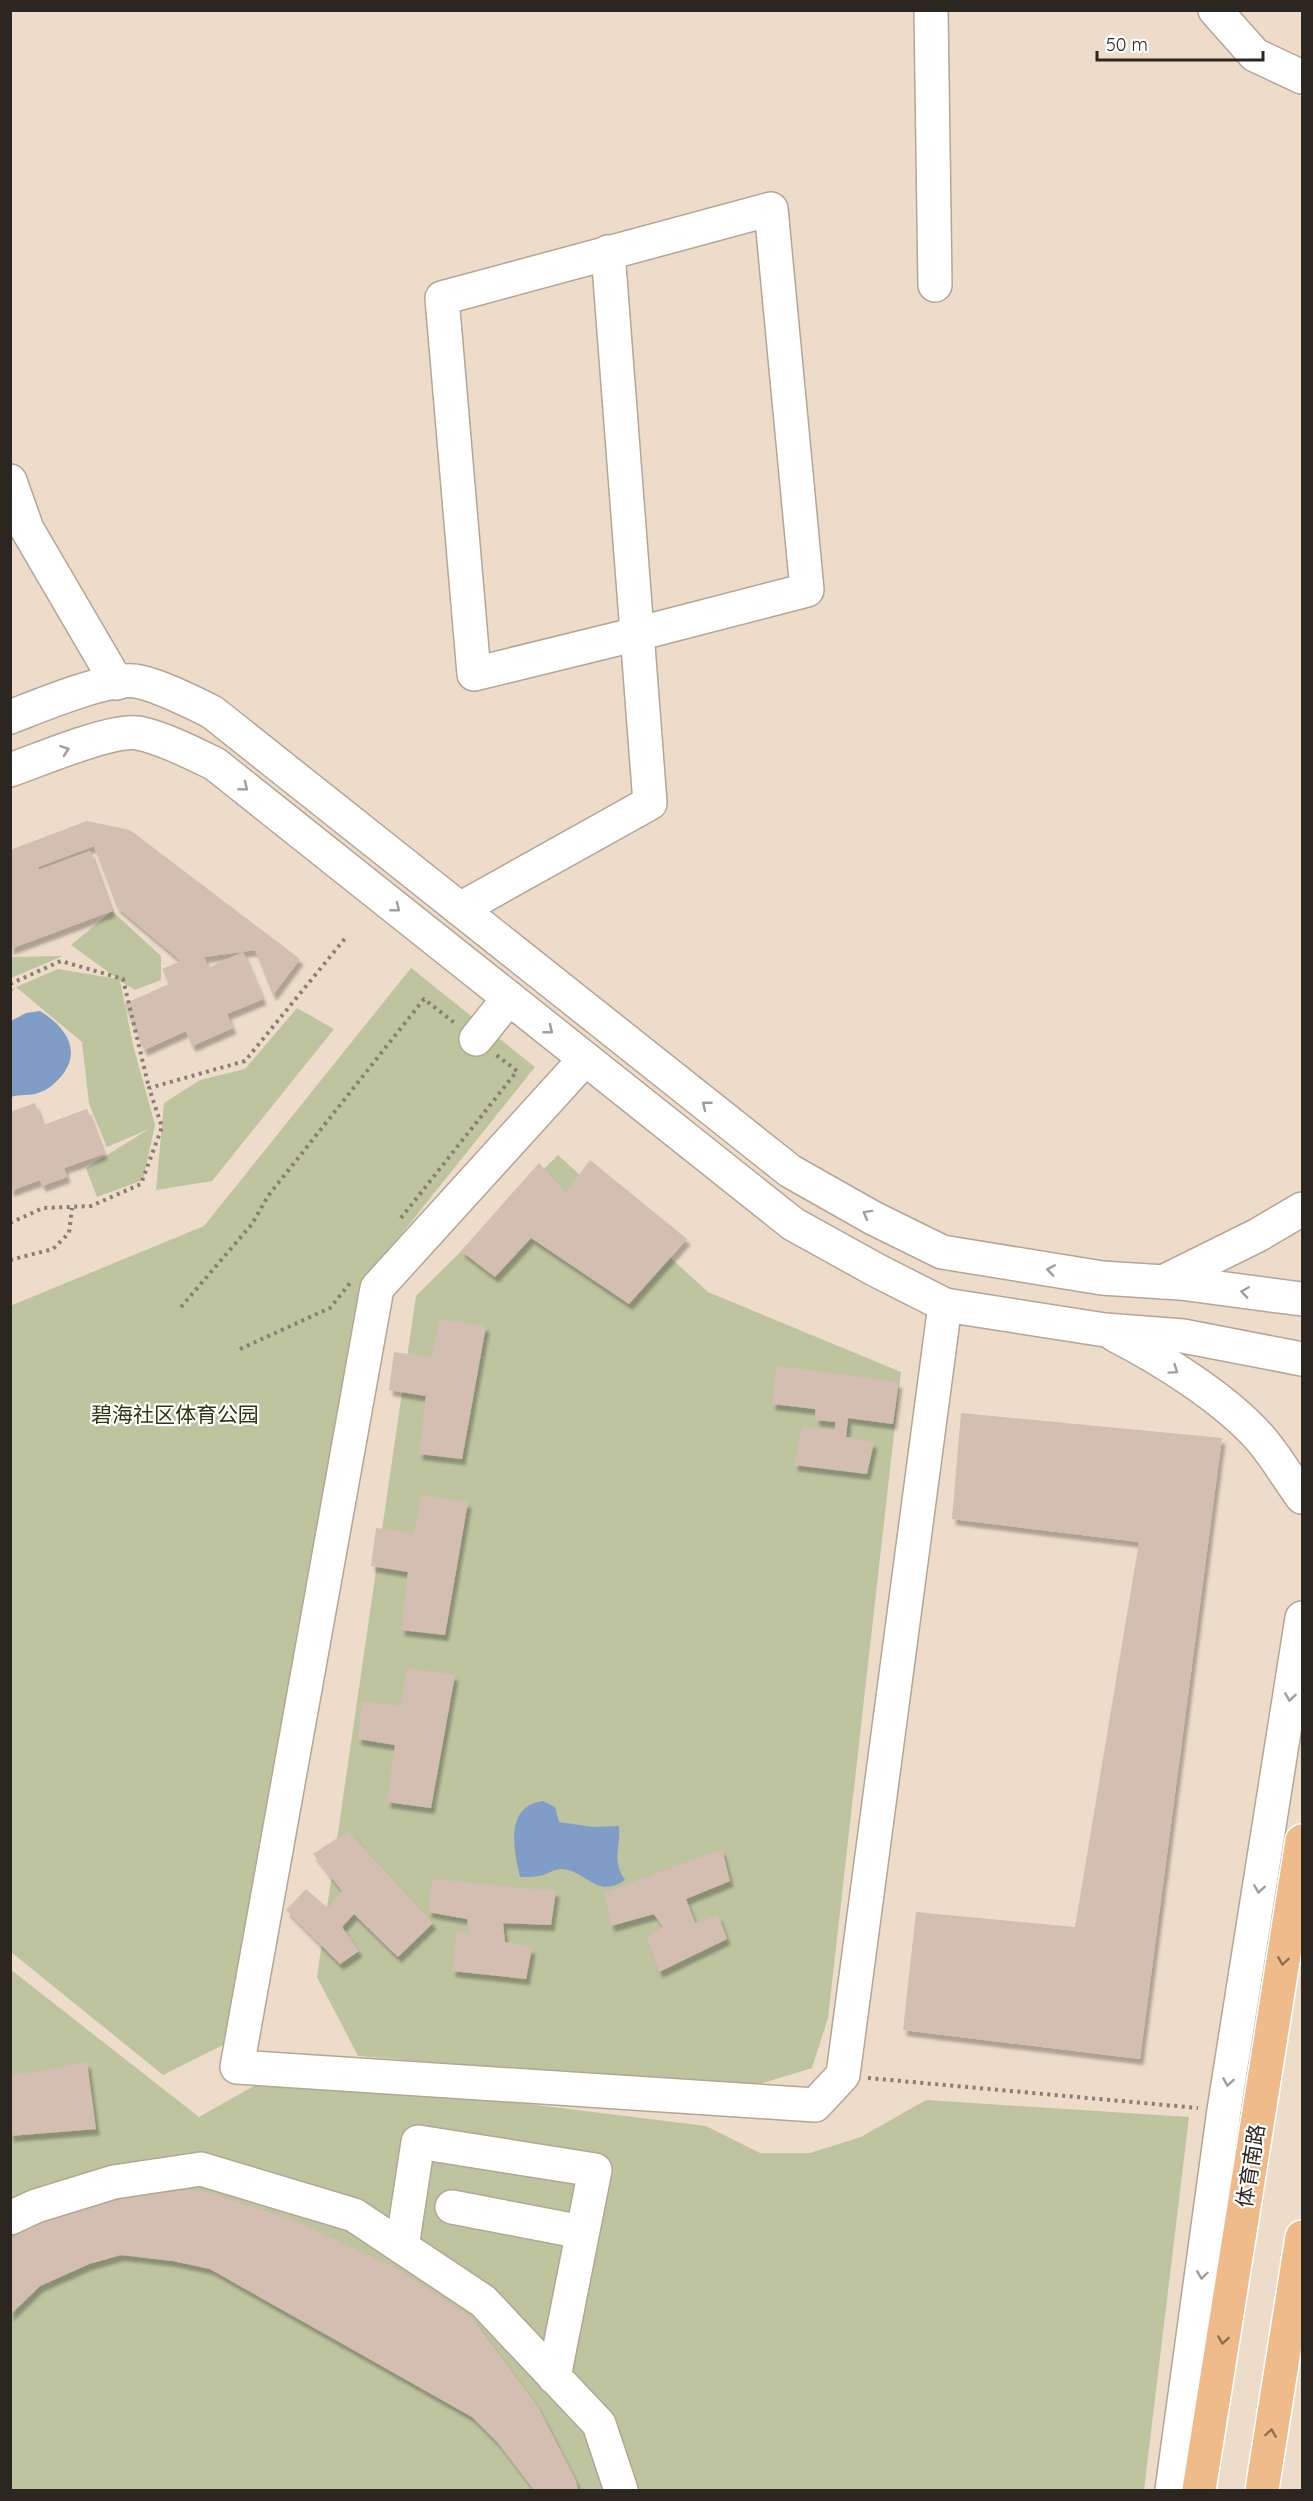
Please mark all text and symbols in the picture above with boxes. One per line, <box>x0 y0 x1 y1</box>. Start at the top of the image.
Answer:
scale bar <box>1097 24 1264 62</box>
text: 50 m <box>1106 33 1148 56</box>
one-way arrow <box>60 745 70 758</box>
one-way arrow <box>237 780 248 791</box>
one-way arrow <box>390 901 401 912</box>
one-way arrow <box>542 1022 553 1033</box>
one-way arrow <box>702 1101 713 1112</box>
one-way arrow <box>862 1210 873 1221</box>
one-way arrow <box>1046 1264 1056 1276</box>
one-way arrow <box>1240 1286 1249 1298</box>
one-way arrow <box>1167 1363 1178 1374</box>
park label: 碧海社区体育公园 <box>91 1401 259 1427</box>
one-way arrow <box>1284 1691 1297 1701</box>
one-way arrow <box>1254 1885 1266 1894</box>
one-way arrow <box>1278 1956 1290 1966</box>
one-way arrow <box>1223 2077 1235 2087</box>
street label: 体育南路 <box>1231 2122 1269 2209</box>
one-way arrow <box>1196 2270 1208 2280</box>
one-way arrow <box>1217 2336 1229 2345</box>
one-way arrow <box>1265 2428 1277 2437</box>

